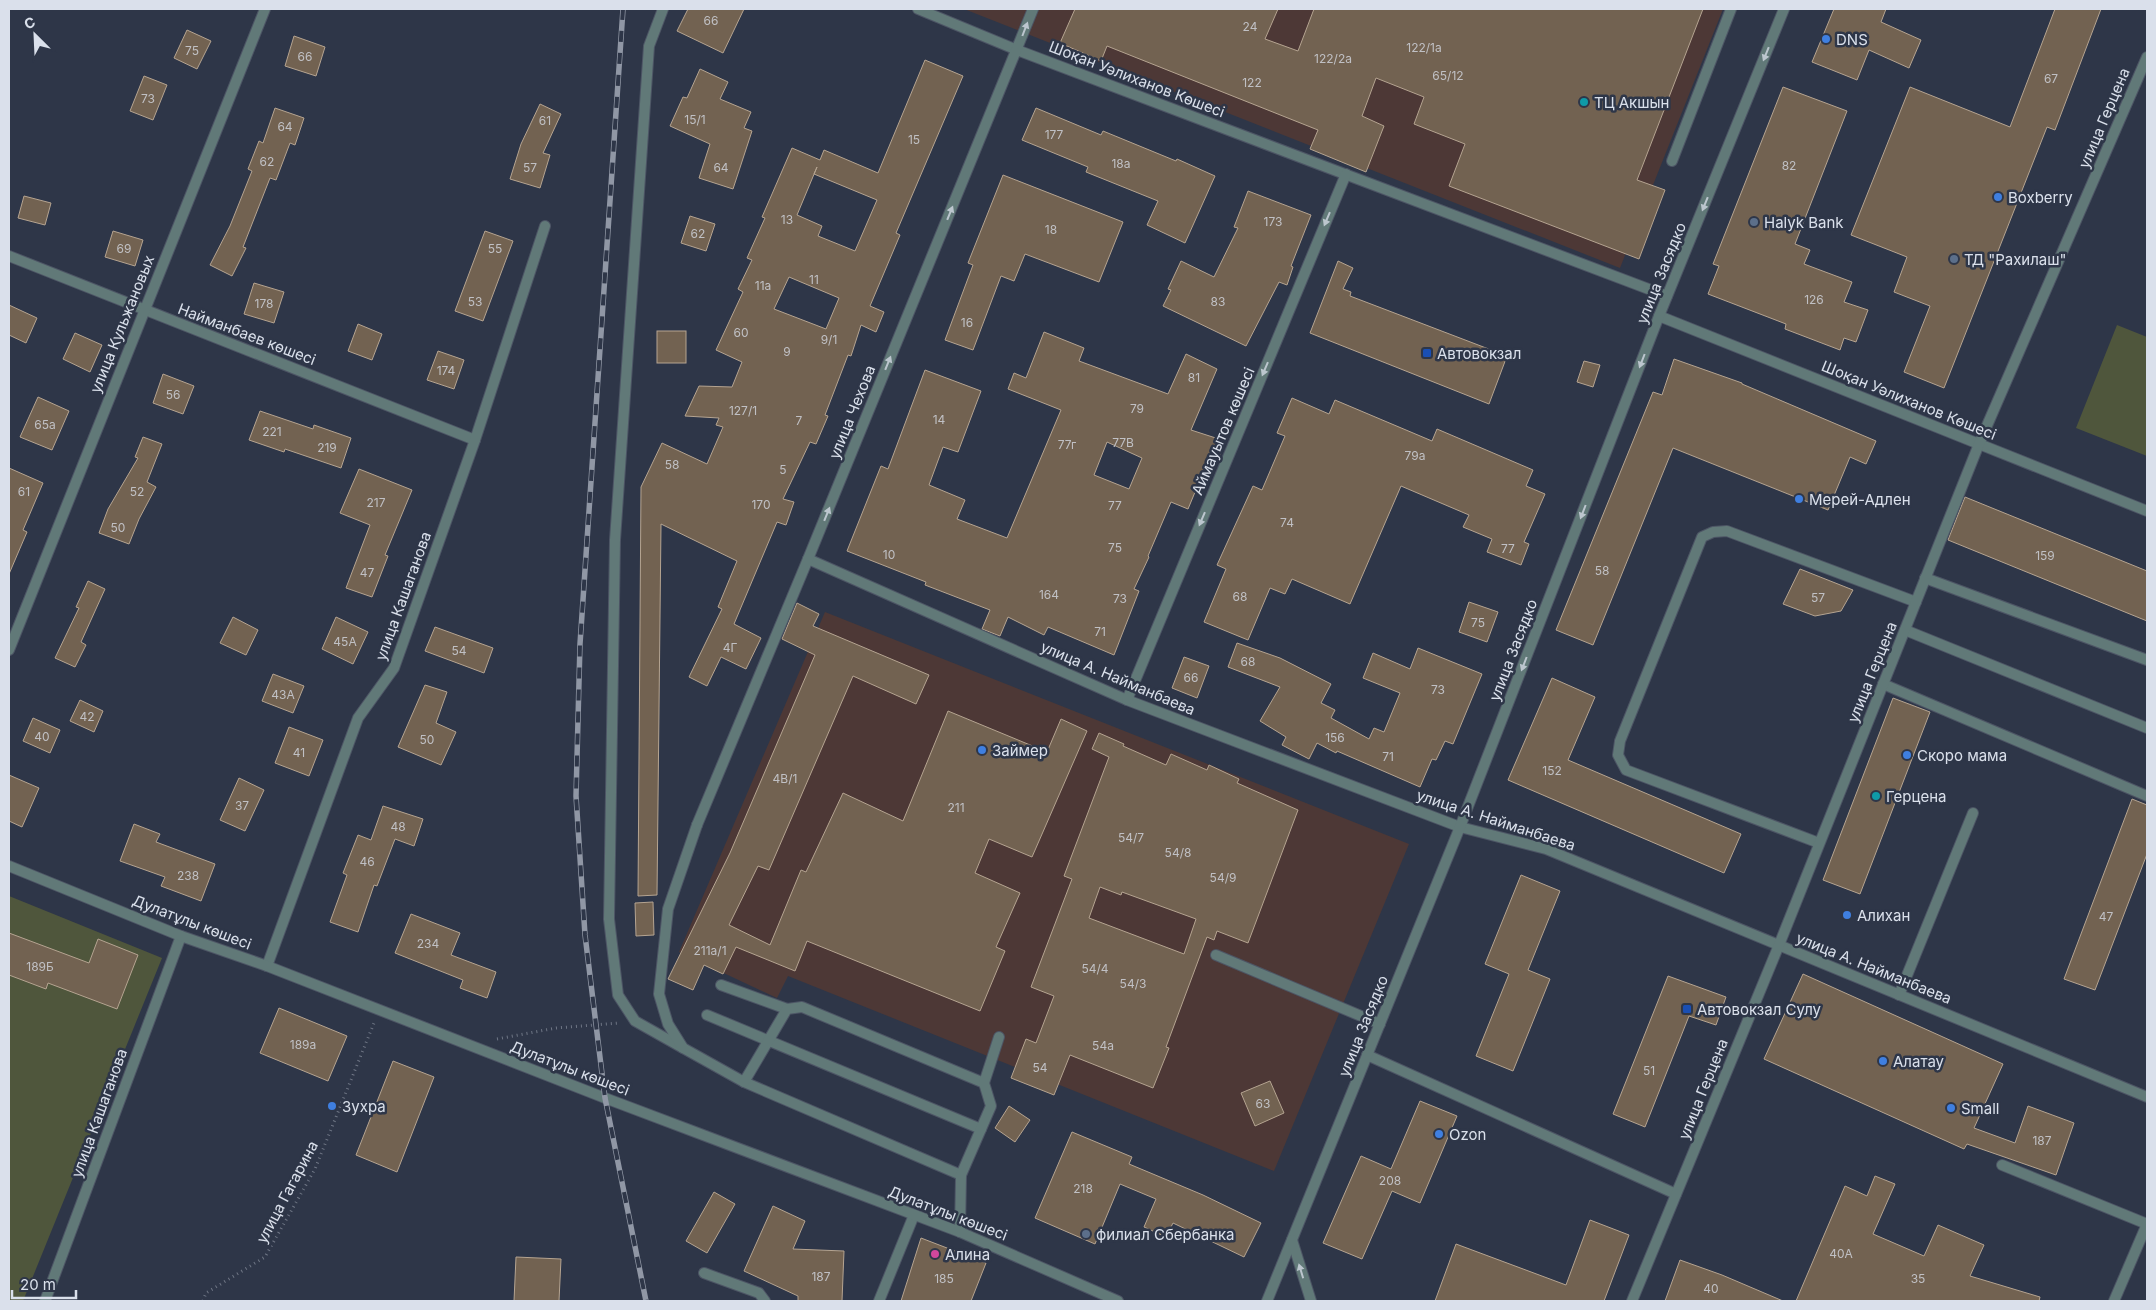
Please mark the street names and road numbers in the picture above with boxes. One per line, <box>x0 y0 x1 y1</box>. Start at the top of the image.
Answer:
street label: Шоқан Уәлиханов Көшесі <box>1046 37 1228 121</box>
street label: улица Герцена <box>2074 65 2134 171</box>
street label: улица Засядко <box>1632 220 1690 326</box>
street label: улица Кульжановых <box>86 252 158 396</box>
street label: Найманбаев көшесі <box>175 299 319 369</box>
street label: Шоқан Уәлиханов Көшесі <box>1819 356 1999 444</box>
street label: улица Чехова <box>825 362 879 462</box>
street label: Аймауытов көшесі <box>1187 364 1259 498</box>
street label: улица Кашаганова <box>371 529 435 663</box>
street label: улица Засядко <box>1485 596 1541 704</box>
street label: улица Герцена <box>1843 619 1901 725</box>
street label: улица А. Найманбаева <box>1038 637 1198 719</box>
street label: улица А. Найманбаева <box>1414 785 1578 855</box>
street label: Дулатұлы көшесі <box>130 891 254 953</box>
street label: улица А. Найманбаева <box>1793 928 1955 1008</box>
street label: улица Засядко <box>1334 973 1392 1079</box>
street label: улица Герцена <box>1674 1036 1732 1142</box>
street label: Дулатұлы көшесі <box>508 1037 632 1099</box>
street label: улица Кашаганова <box>67 1046 131 1180</box>
street label: улица Гагарина <box>252 1138 322 1246</box>
street label: Дулатұлы көшесі <box>886 1182 1010 1244</box>

